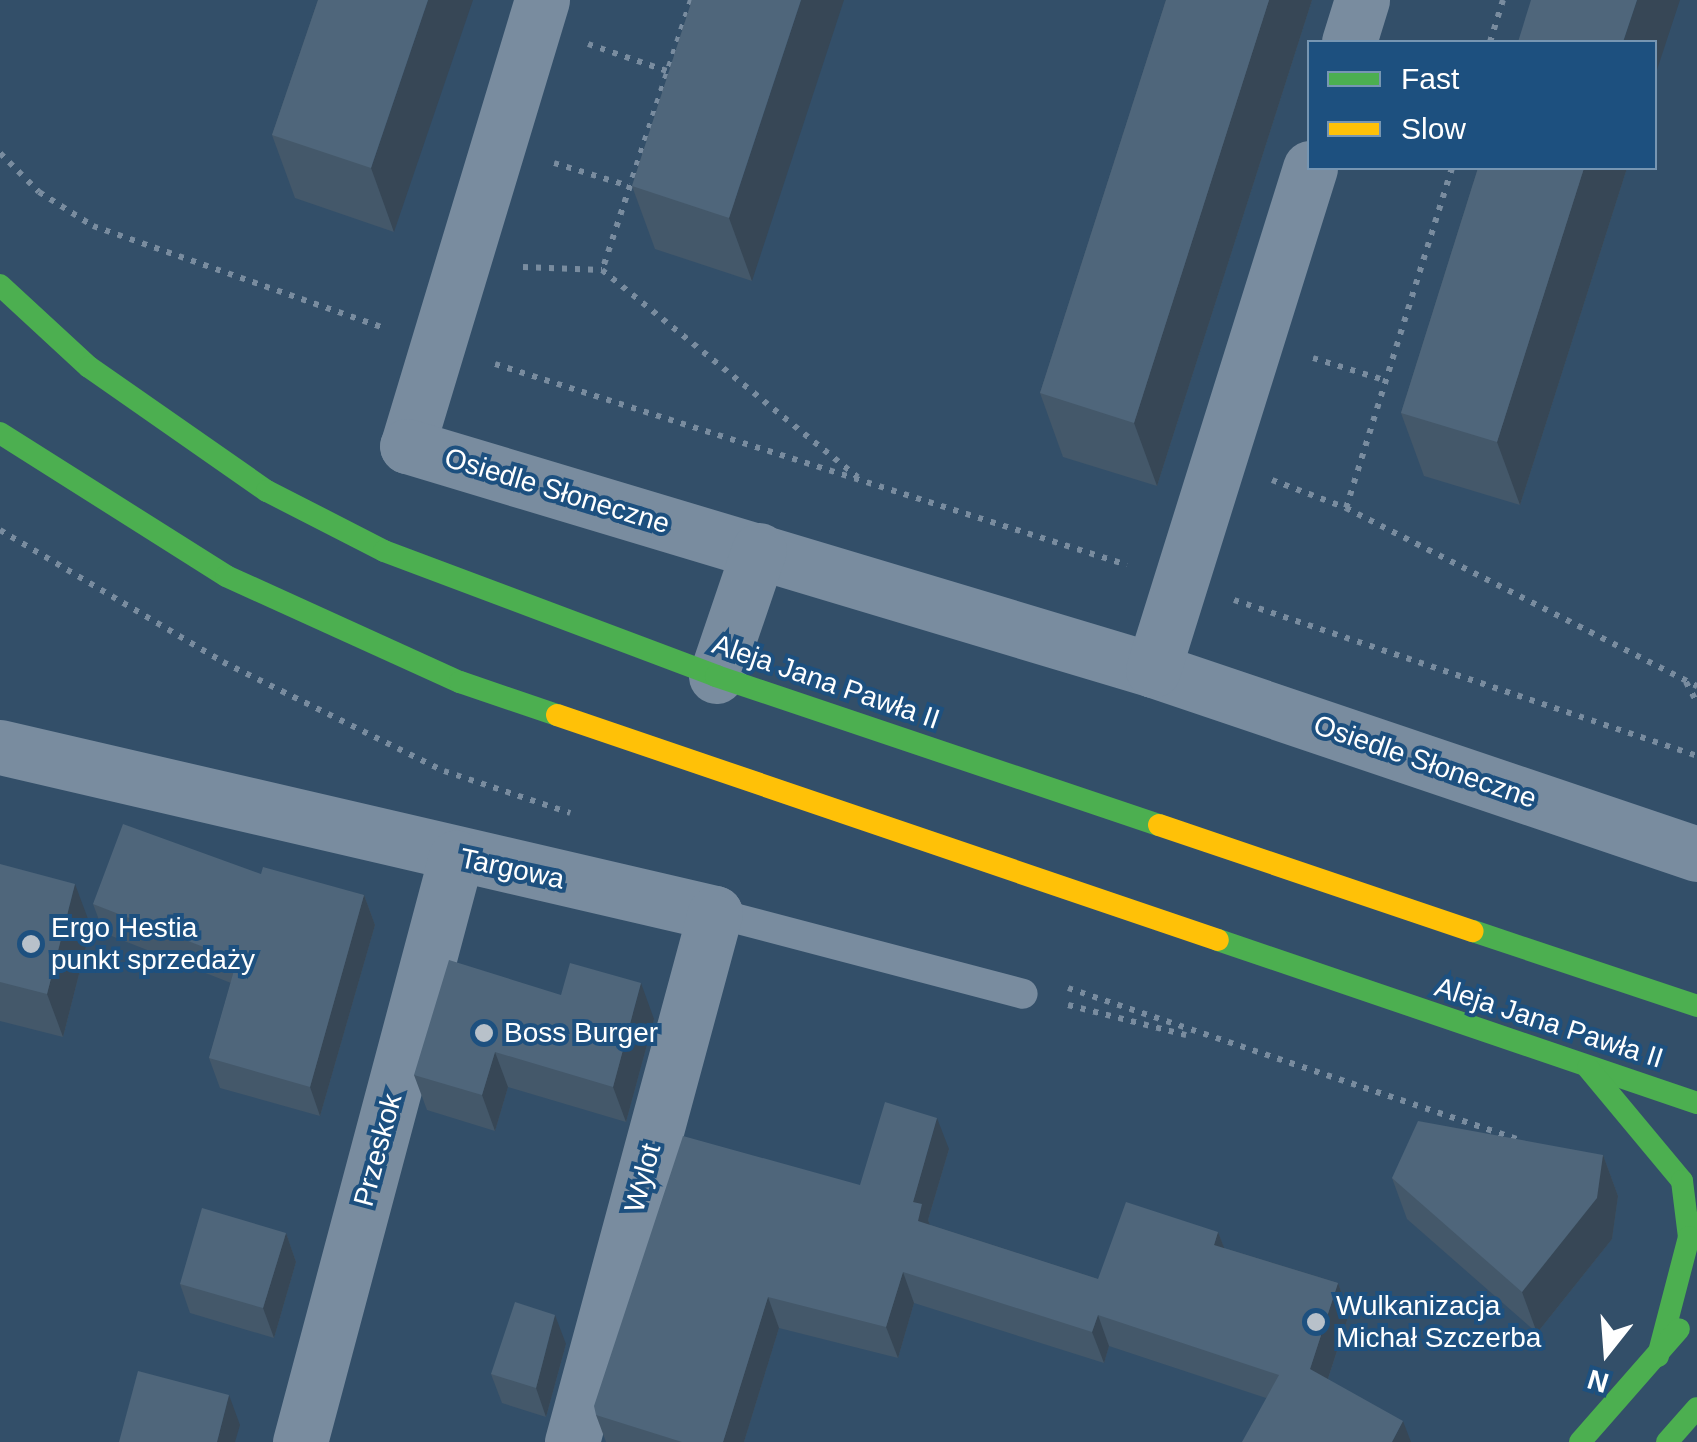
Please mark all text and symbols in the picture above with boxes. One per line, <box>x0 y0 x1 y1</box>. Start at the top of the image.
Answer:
legend <box>1307 40 1657 170</box>
text: Fast <box>1401 62 1459 95</box>
text: Slow <box>1401 112 1466 145</box>
street label: Osiedle Słoneczne <box>440 441 674 541</box>
street label: Aleja Jana Pawła II <box>708 627 944 737</box>
street label: Osiedle Słoneczne <box>1309 708 1541 816</box>
street label: Targowa <box>457 842 567 896</box>
place label: Ergo Hestia punkt sprzedaży <box>51 911 255 977</box>
marker: Ergo Hestia punkt sprzedaży <box>20 933 42 955</box>
street label: Aleja Jana Pawła II <box>1431 970 1667 1076</box>
place label: Boss Burger <box>504 1016 658 1050</box>
marker: Boss Burger <box>473 1022 495 1044</box>
street label: Przeskok <box>347 1090 409 1210</box>
street label: Wylot <box>618 1140 668 1216</box>
place label: Wulkanizacja Michał Szczerba <box>1336 1289 1541 1355</box>
north arrow <box>1557 1302 1657 1402</box>
marker: Wulkanizacja Michał Szczerba <box>1305 1311 1327 1333</box>
text: N <box>1584 1363 1612 1399</box>

